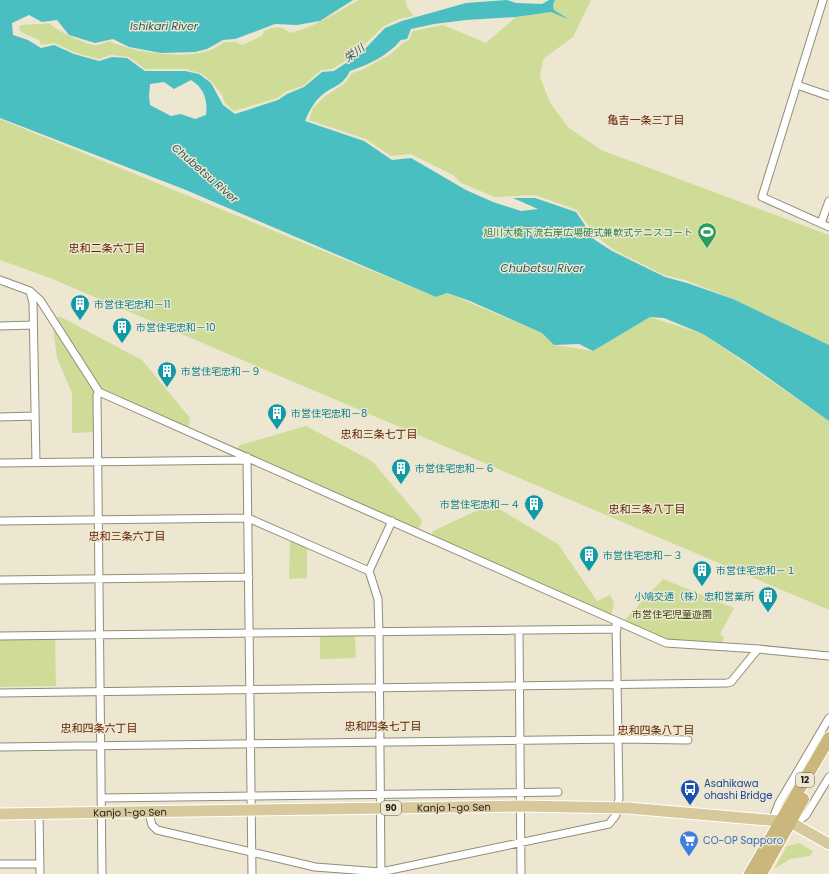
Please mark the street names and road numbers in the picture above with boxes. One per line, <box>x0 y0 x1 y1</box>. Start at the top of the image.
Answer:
road number: 12 <box>796 773 814 787</box>
street label: Kanjo 1-go Sen <box>417 799 491 815</box>
road number: 90 <box>381 801 401 815</box>
street label: Kanjo 1-go Sen <box>93 804 167 820</box>

